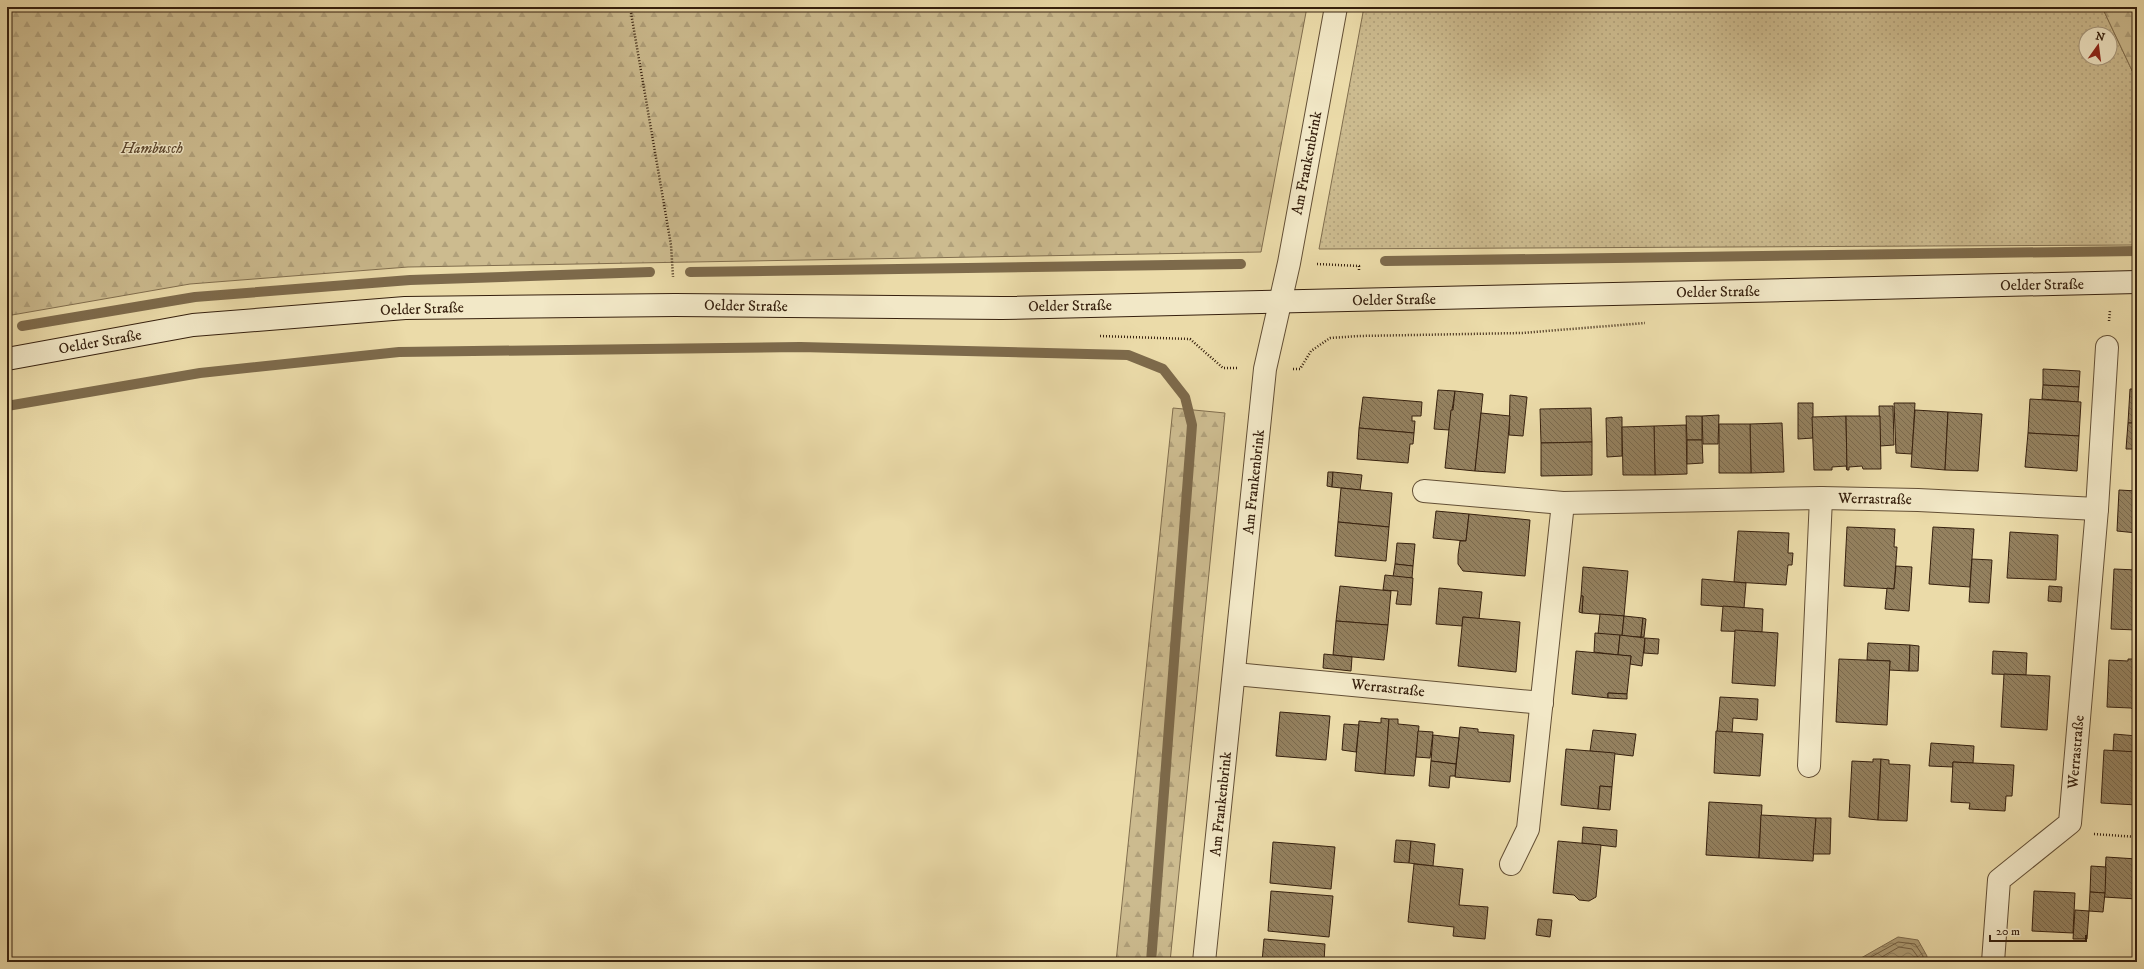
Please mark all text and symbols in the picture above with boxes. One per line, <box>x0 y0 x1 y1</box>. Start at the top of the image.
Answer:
north arrow <box>2078 26 2118 66</box>
text: N <box>2094 29 2106 45</box>
street label: Am Frankenbrink <box>1288 109 1326 217</box>
park label: Hambusch <box>120 139 183 158</box>
street label: Oelder Straße <box>2000 275 2084 295</box>
street label: Oelder Straße <box>1676 282 1760 302</box>
street label: Oelder Straße <box>1352 290 1436 310</box>
street label: Oelder Straße <box>704 296 788 316</box>
street label: Oelder Straße <box>1028 296 1112 316</box>
street label: Oelder Straße <box>380 298 464 320</box>
street label: Oelder Straße <box>57 325 143 359</box>
street label: Am Frankenbrink <box>1239 428 1269 535</box>
street label: Werrastraße <box>1837 489 1912 509</box>
street label: Werrastraße <box>1349 675 1426 701</box>
street label: Werrastraße <box>2063 714 2089 791</box>
street label: Am Frankenbrink <box>1206 750 1236 857</box>
scale bar <box>1990 917 2086 943</box>
text: 20 m <box>1996 924 2020 939</box>

